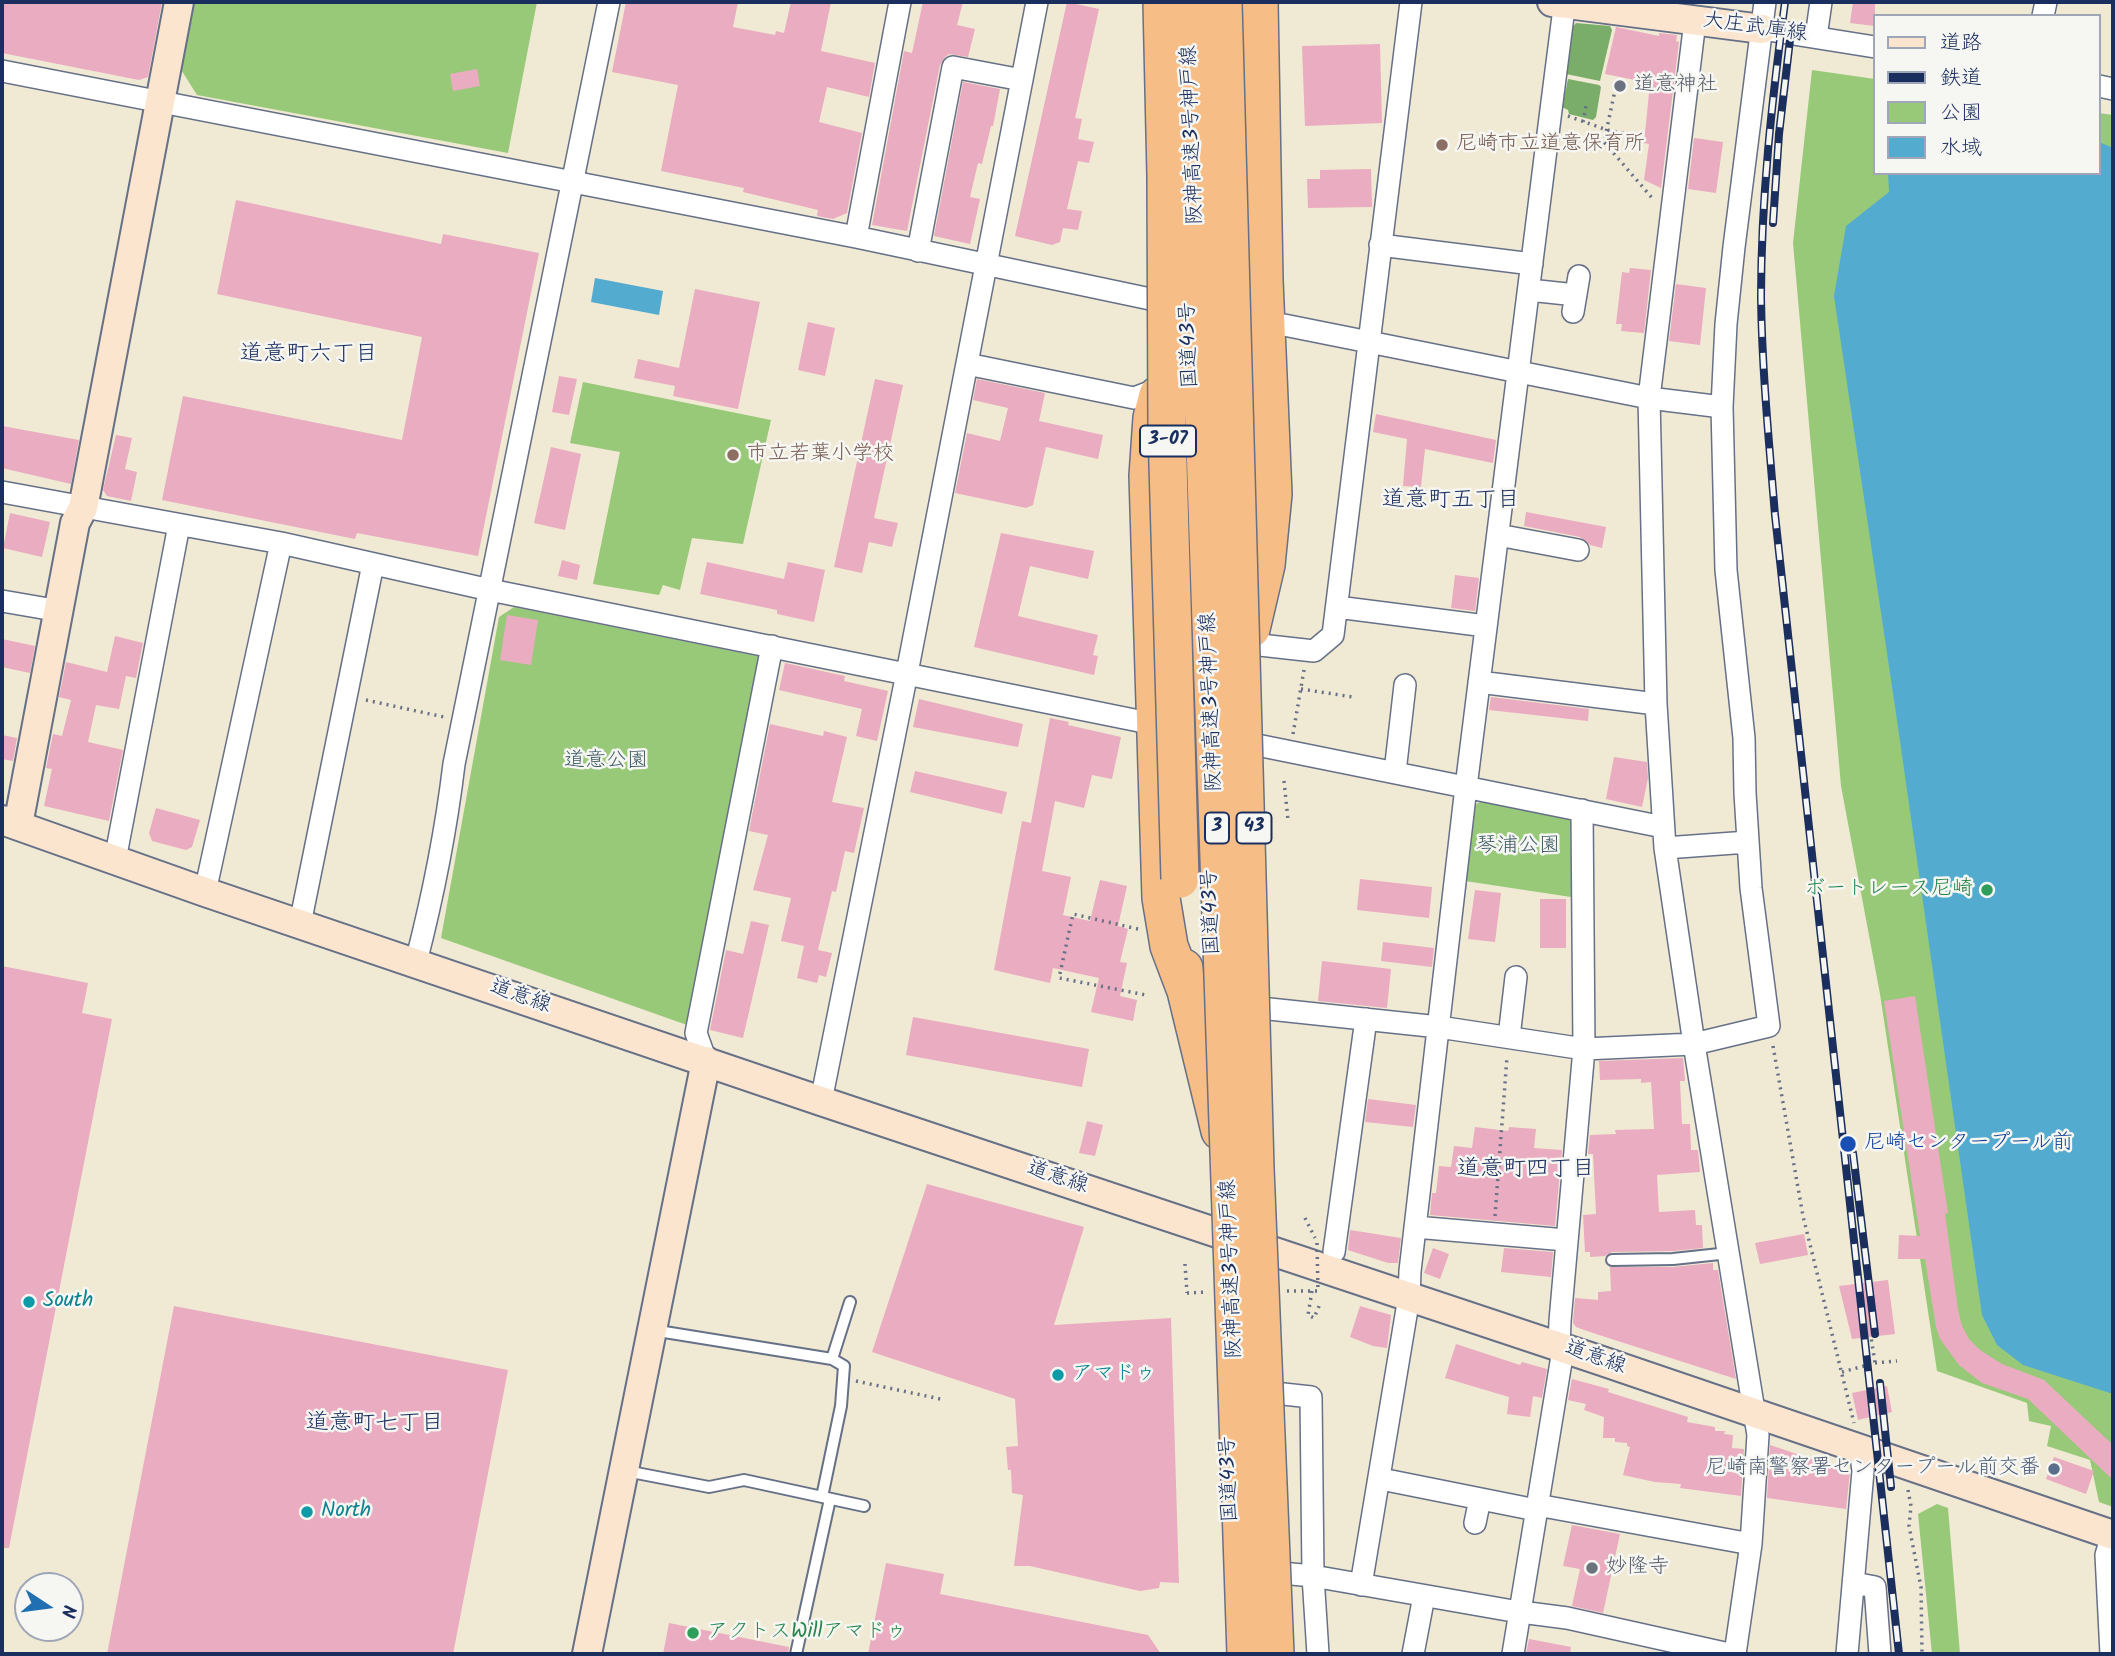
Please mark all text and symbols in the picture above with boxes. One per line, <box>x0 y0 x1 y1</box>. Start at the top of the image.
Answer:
street label: 大庄武庫線 <box>1701 9 1809 49</box>
legend <box>1874 14 2101 175</box>
text: 道路 <box>1940 27 1982 60</box>
street label: 阪神高速3号神戸線 <box>1178 45 1210 225</box>
text: 鉄道 <box>1940 62 1982 95</box>
place label: 道意神社 <box>1634 73 1718 99</box>
marker: 道意神社 <box>1612 78 1628 94</box>
text: 公園 <box>1940 97 1982 130</box>
place label: 尼崎市立道意保育所 <box>1456 132 1645 158</box>
text: 水域 <box>1940 132 1982 165</box>
marker: 尼崎市立道意保育所 <box>1434 137 1450 153</box>
street label: 国道43号 <box>1177 301 1205 389</box>
district label: 道意町六丁目 <box>240 342 378 370</box>
road number: 3-07 <box>1140 426 1196 456</box>
place label: 市立若葉小学校 <box>747 442 894 468</box>
marker: 市立若葉小学校 <box>725 447 741 463</box>
district label: 道意町五丁目 <box>1382 488 1520 516</box>
street label: 阪神高速3号神戸線 <box>1197 612 1229 792</box>
park label: 道意公園 <box>564 749 648 775</box>
road number: 3 <box>1205 813 1229 844</box>
road number: 43 <box>1236 813 1272 844</box>
park label: 琴浦公園 <box>1476 834 1560 860</box>
street label: 国道43号 <box>1199 868 1227 956</box>
place label: ボートレース尼崎 <box>1804 877 1973 903</box>
marker: ボートレース尼崎 <box>1979 882 1995 898</box>
street label: 道意線 <box>486 976 554 1020</box>
place label: 尼崎センタープール前 <box>1864 1131 2073 1157</box>
marker: 尼崎センタープール前 <box>1838 1134 1858 1154</box>
street label: 道意線 <box>1023 1157 1091 1201</box>
district label: 道意町四丁目 <box>1457 1157 1595 1185</box>
street label: 阪神高速3号神戸線 <box>1217 1179 1249 1359</box>
place label: South <box>43 1289 93 1315</box>
marker: South <box>21 1294 37 1310</box>
street label: 道意線 <box>1561 1337 1629 1381</box>
place label: アマドゥ <box>1072 1362 1156 1388</box>
marker: アマドゥ <box>1050 1367 1066 1383</box>
district label: 道意町七丁目 <box>306 1411 444 1439</box>
street label: 国道43号 <box>1217 1435 1245 1523</box>
place label: 尼崎南警察署センタープール前交番 <box>1705 1456 2040 1482</box>
marker: 尼崎南警察署センタープール前交番 <box>2046 1461 2062 1477</box>
place label: North <box>321 1499 371 1525</box>
marker: North <box>299 1504 315 1520</box>
place label: 妙隆寺 <box>1606 1555 1669 1581</box>
marker: 妙隆寺 <box>1584 1560 1600 1576</box>
north arrow <box>14 1572 84 1642</box>
text: N <box>52 1602 83 1620</box>
place label: アクトスWillアマドゥ <box>707 1620 907 1646</box>
marker: アクトスWillアマドゥ <box>685 1625 701 1641</box>

